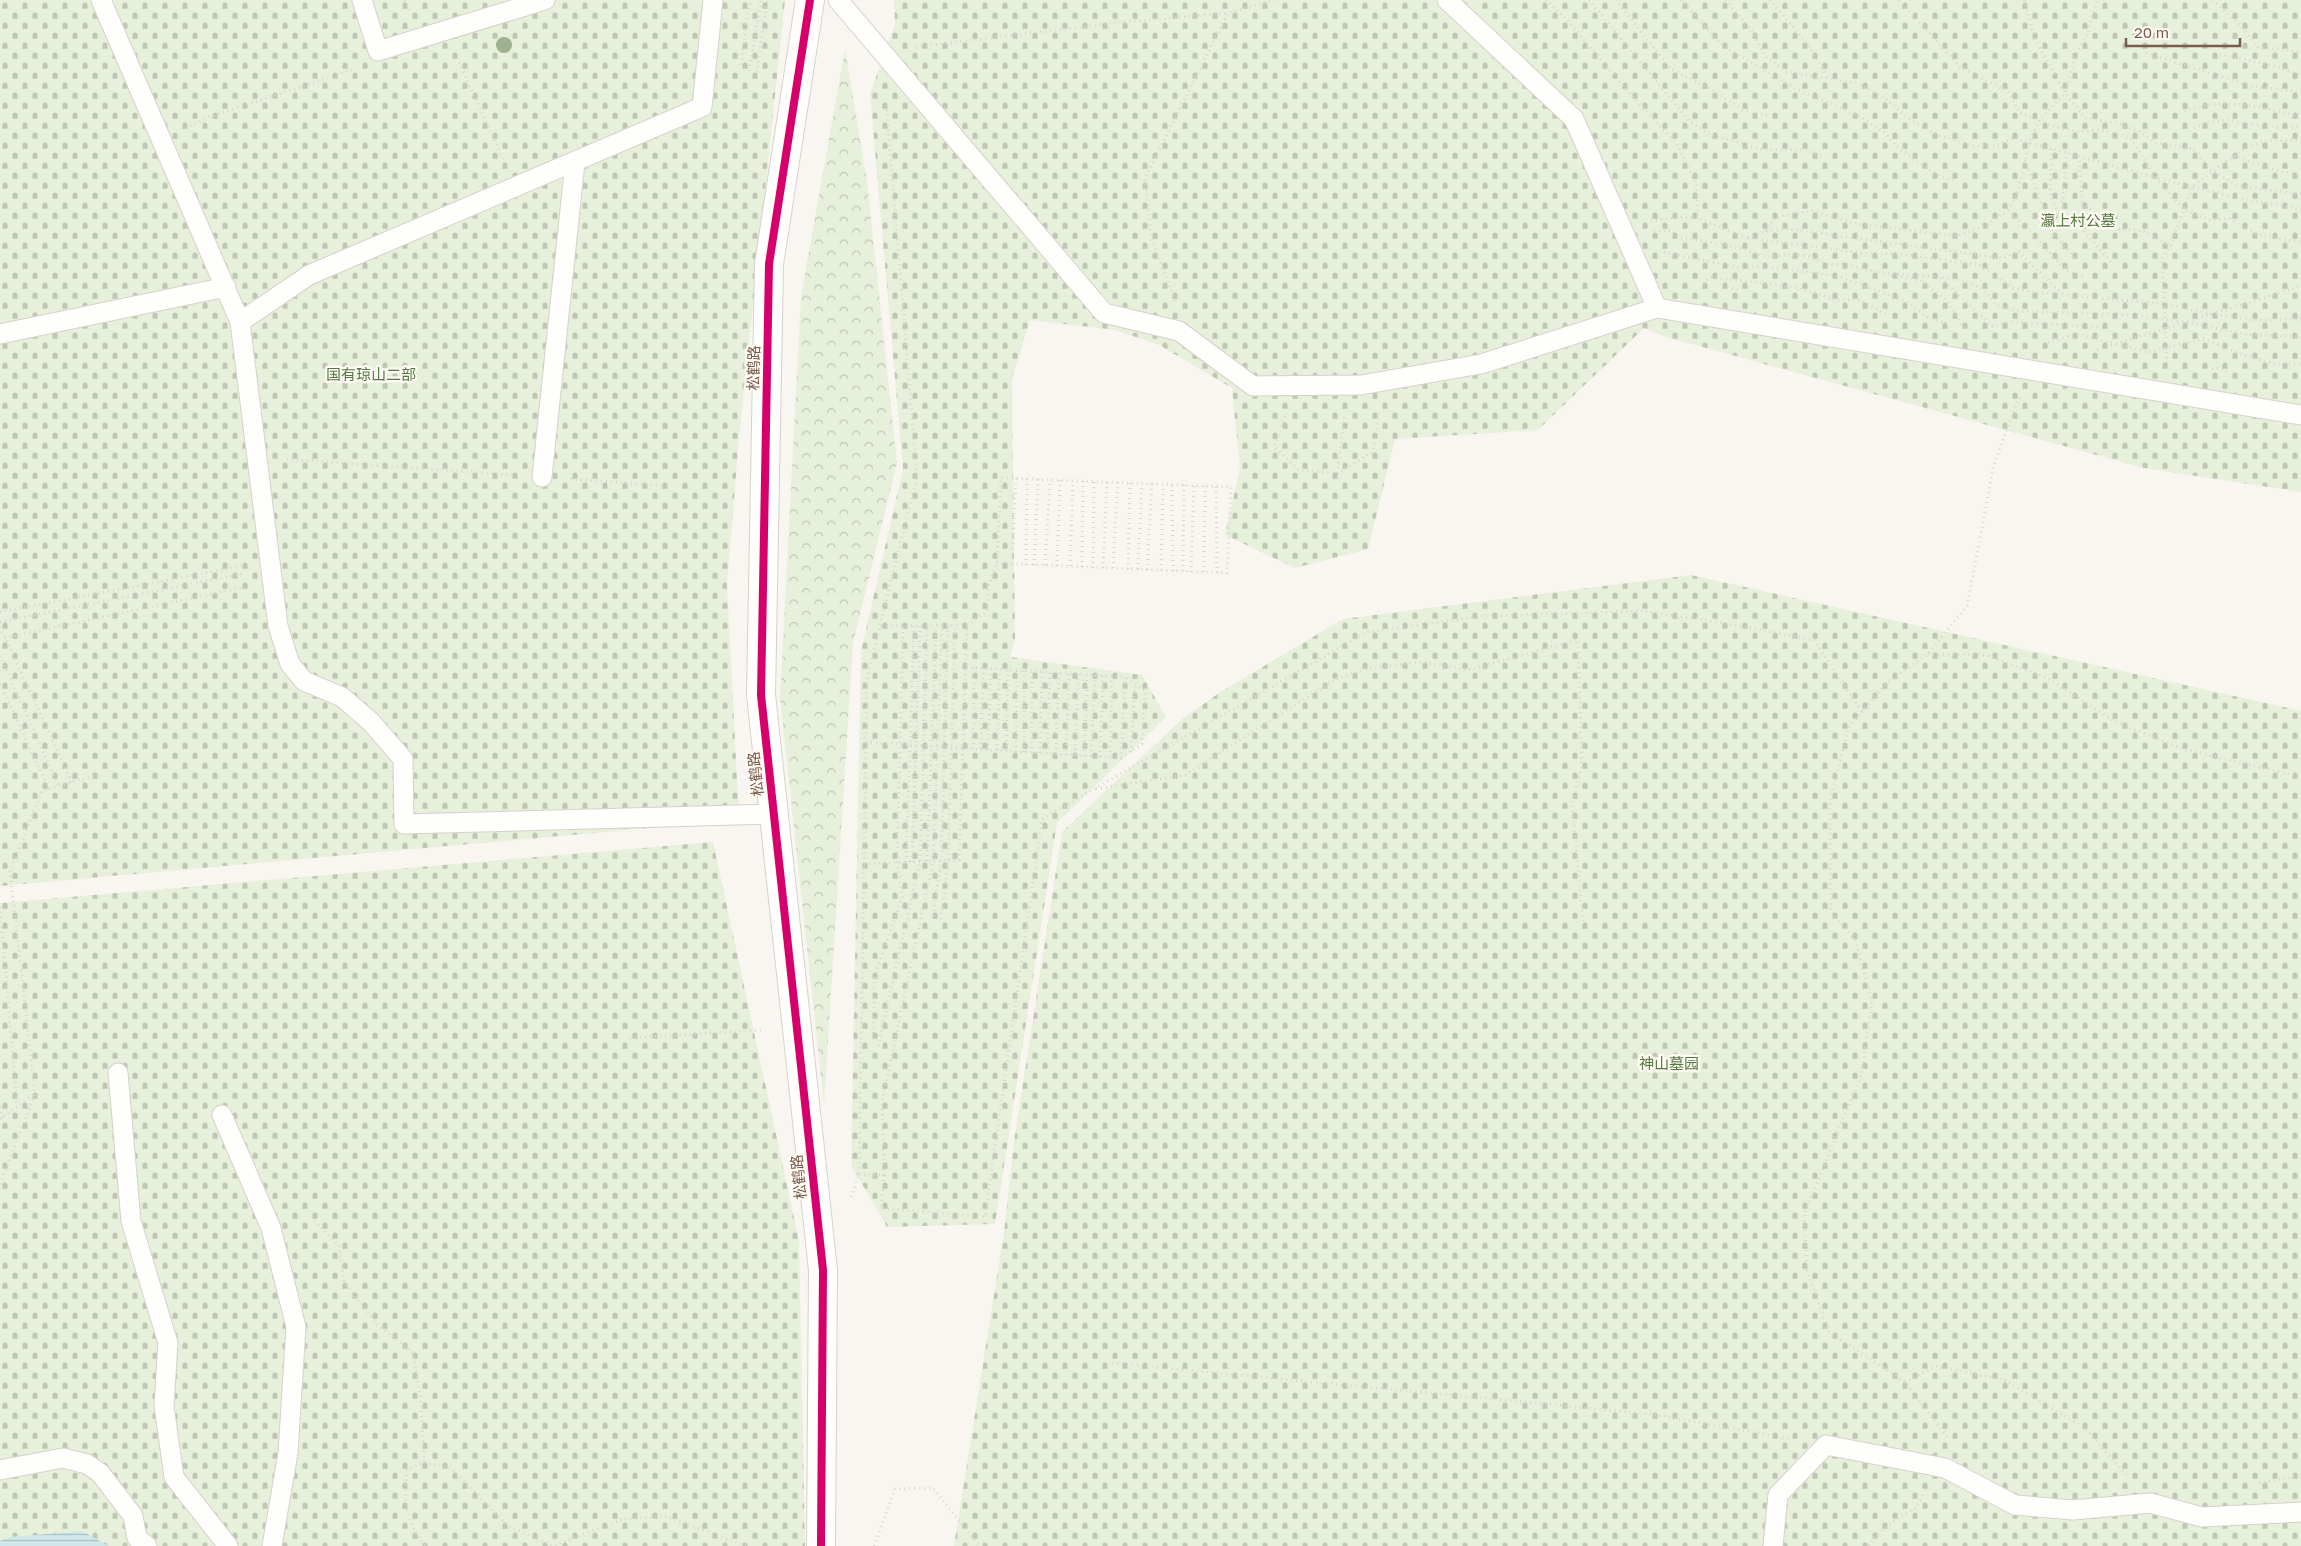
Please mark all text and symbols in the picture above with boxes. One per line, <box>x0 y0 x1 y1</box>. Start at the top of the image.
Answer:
scale bar <box>2126 15 2240 47</box>
text: 20 m <box>2134 23 2169 41</box>
park label: 瀛上村公墓 <box>2040 211 2116 229</box>
street label: 松鹤路 <box>744 345 762 391</box>
park label: 国有琼山二部 <box>326 365 416 383</box>
street label: 松鹤路 <box>744 751 766 797</box>
park label: 神山墓园 <box>1639 1054 1699 1072</box>
street label: 松鹤路 <box>787 1154 809 1200</box>

